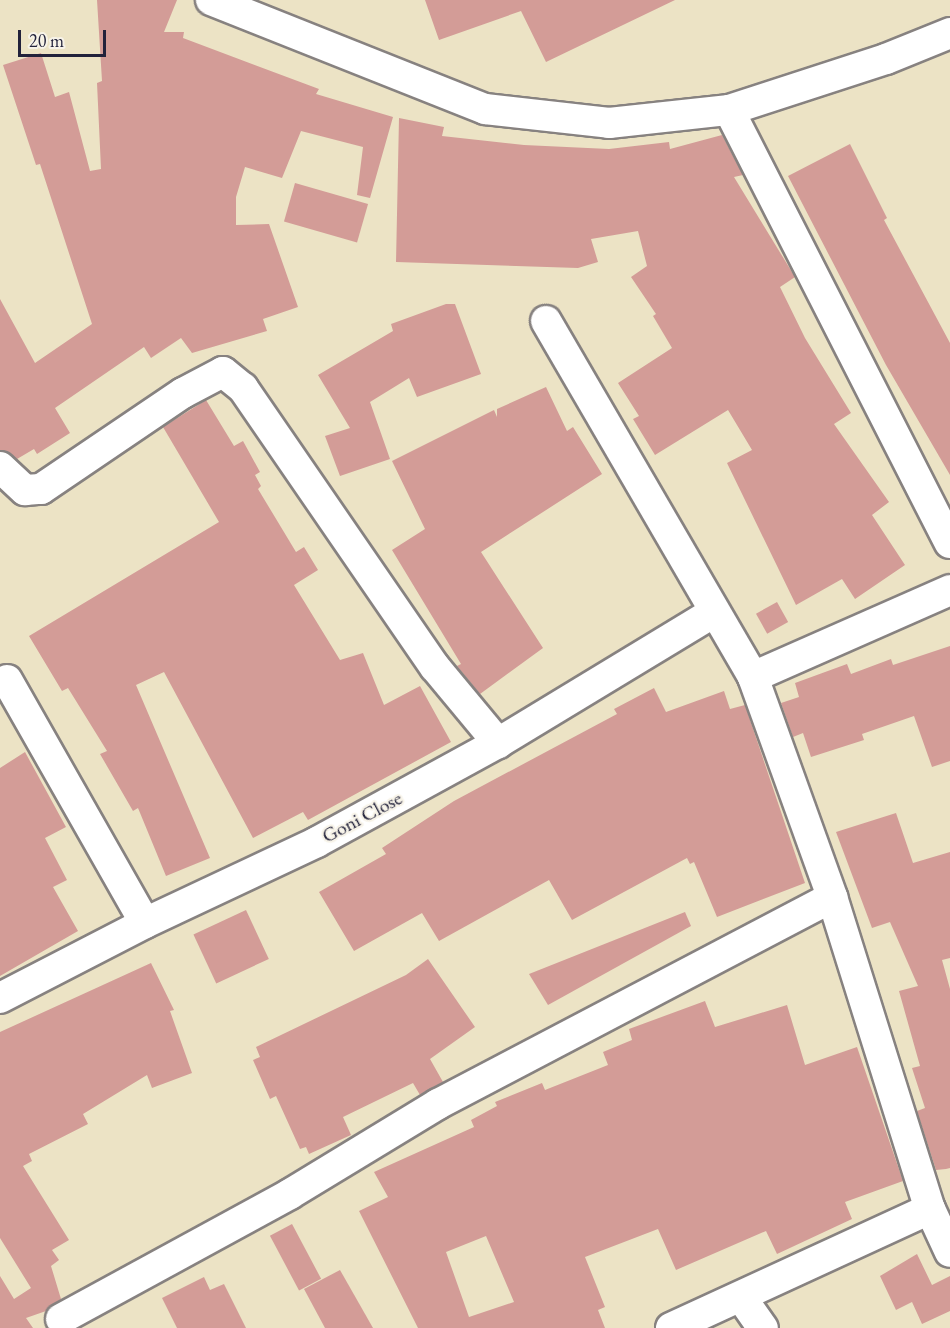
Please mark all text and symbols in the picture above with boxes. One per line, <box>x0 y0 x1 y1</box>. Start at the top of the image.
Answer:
scale bar <box>21 18 110 56</box>
text: 20 m <box>29 29 64 52</box>
street label: Goni Close <box>318 786 406 848</box>

